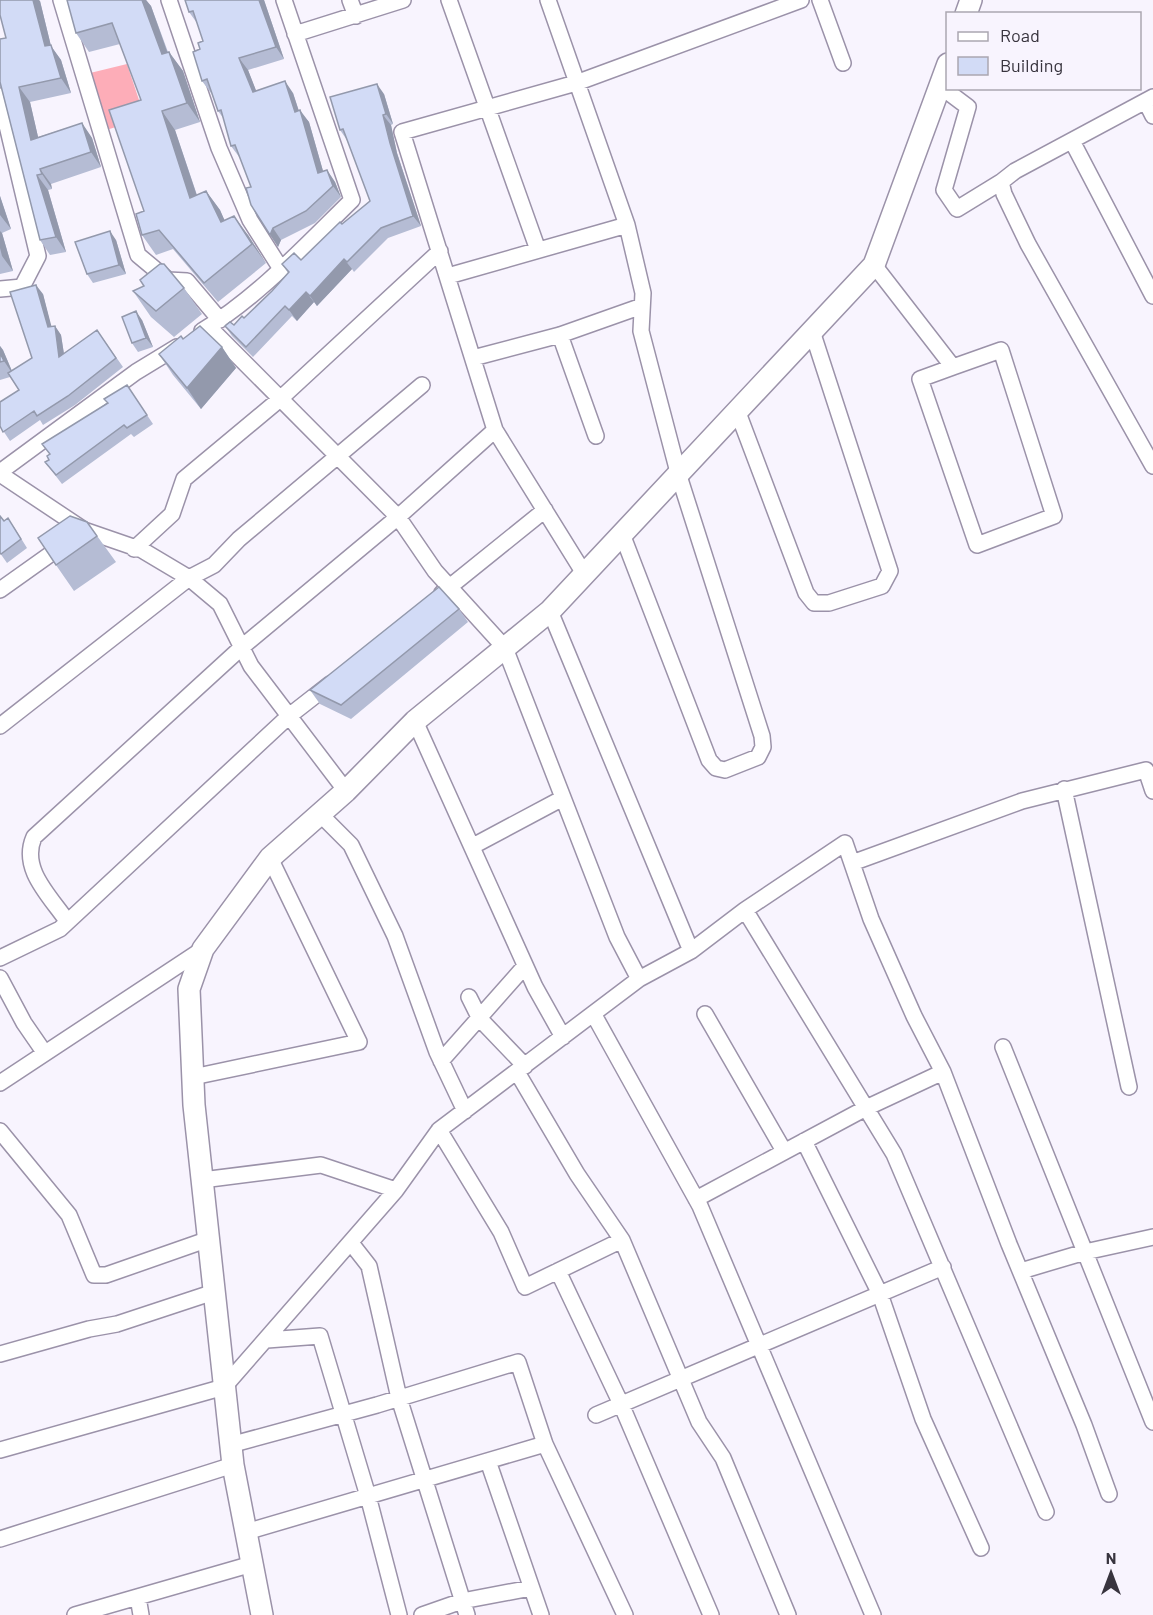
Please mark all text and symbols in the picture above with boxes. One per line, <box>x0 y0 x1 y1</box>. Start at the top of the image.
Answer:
legend <box>946 12 1141 90</box>
text: Road <box>1000 24 1040 46</box>
text: Building <box>1000 54 1063 76</box>
north arrow <box>1081 1543 1141 1603</box>
text: N <box>1106 1548 1116 1567</box>

